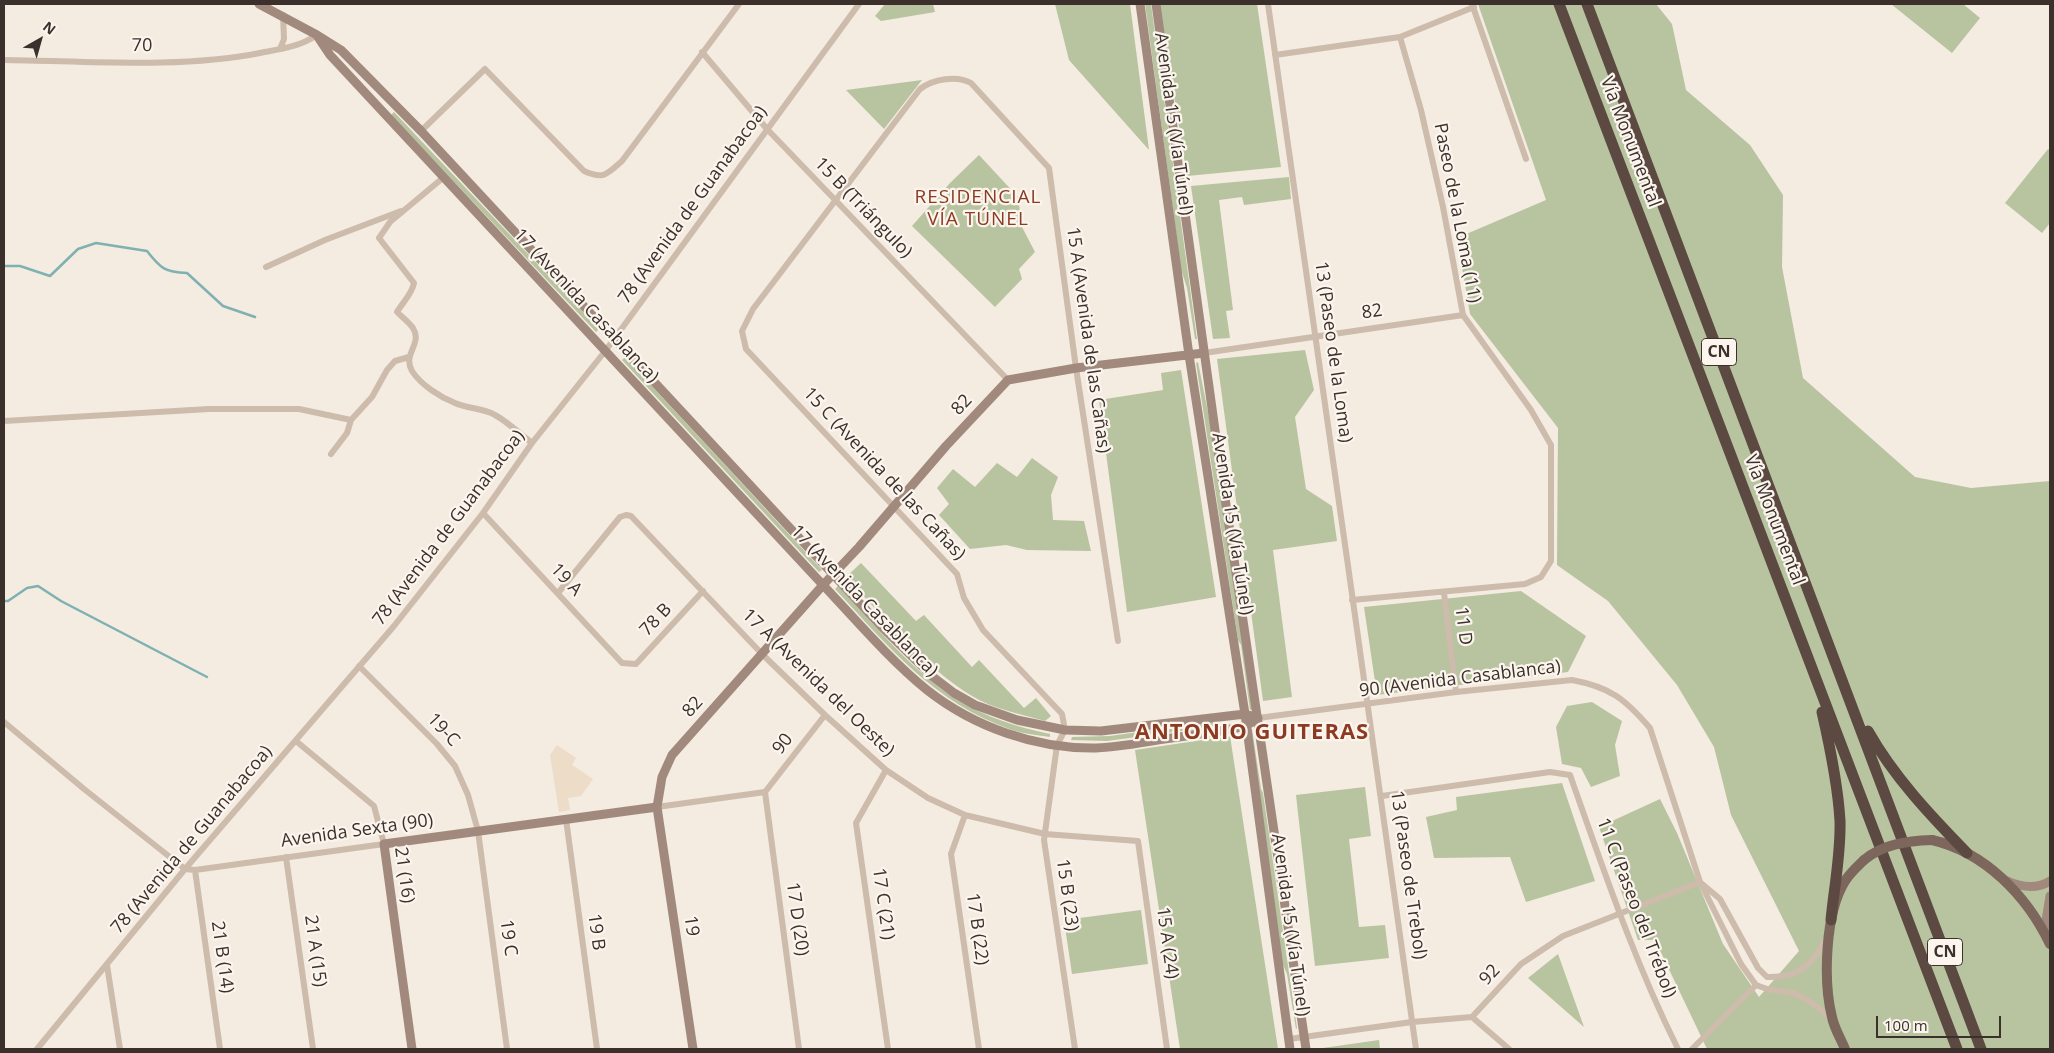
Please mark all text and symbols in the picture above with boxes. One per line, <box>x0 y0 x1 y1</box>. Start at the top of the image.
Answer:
north arrow <box>15 15 65 65</box>
text: N <box>39 17 60 39</box>
street label: Avenida 15 (Vía Túnel) <box>1149 31 1197 217</box>
street label: 70 <box>132 35 152 57</box>
street label: Vía Monumental <box>1595 74 1665 210</box>
street label: 78 (Avenida de Guanabacoa) <box>614 102 772 308</box>
street label: Paseo de la Loma (11) <box>1429 121 1485 305</box>
street label: 15 B (Triángulo) <box>810 153 916 263</box>
district label: RESIDENCIAL VÍA TÚNEL <box>913 187 1043 231</box>
street label: 17 (Avenida Casablanca) <box>509 224 663 388</box>
street label: 15 A (Avenida de las Cañas) <box>1061 225 1115 455</box>
street label: 13 (Paseo de la Loma) <box>1310 260 1356 444</box>
street label: 82 <box>1360 300 1384 324</box>
road number: CN <box>1702 338 1736 366</box>
street label: 15 C (Avenida de las Cañas) <box>798 383 970 565</box>
street label: 82 <box>947 390 977 420</box>
street label: 78 (Avenida de Guanabacoa) <box>368 426 530 630</box>
street label: Avenida 15 (Vía Túnel) <box>1207 431 1257 617</box>
street label: Vía Monumental <box>1739 452 1809 588</box>
street label: 17 (Avenida Casablanca) <box>786 521 942 681</box>
street label: 19 A <box>546 559 586 601</box>
street label: 78 B <box>636 599 676 641</box>
street label: 17 A (Avenida del Oeste) <box>737 605 899 761</box>
street label: 11 D <box>1450 606 1476 646</box>
street label: 90 (Avenida Casablanca) <box>1358 656 1562 702</box>
street label: 82 <box>678 692 708 722</box>
street label: 19-C <box>422 709 464 751</box>
district label: ANTONIO GUITERAS <box>1133 720 1371 746</box>
street label: 90 <box>768 729 798 759</box>
street label: 78 (Avenida de Guanabacoa) <box>107 741 277 939</box>
street label: 13 (Paseo de Trebol) <box>1385 789 1431 961</box>
street label: Avenida Sexta (90) <box>280 810 434 852</box>
street label: 11 C (Paseo del Trébol) <box>1592 815 1680 1001</box>
street label: Avenida 15 (Vía Túnel) <box>1266 832 1314 1018</box>
street label: 21 (16) <box>389 846 419 904</box>
street label: 15 B (23) <box>1051 857 1083 933</box>
street label: 17 C (21) <box>867 867 899 941</box>
street label: 17 D (20) <box>781 881 813 957</box>
street label: 17 B (22) <box>961 891 993 967</box>
street label: 15 A (24) <box>1151 906 1183 980</box>
street label: 19 B <box>583 912 609 952</box>
street label: 21 A (15) <box>299 914 331 988</box>
street label: 19 <box>679 914 703 938</box>
street label: 19 C <box>495 918 521 958</box>
street label: 21 B (14) <box>206 919 238 995</box>
road number: CN <box>1928 939 1962 966</box>
street label: 92 <box>1475 960 1505 990</box>
scale bar <box>1879 1006 2004 1038</box>
text: 100 m <box>1884 1015 1928 1035</box>

